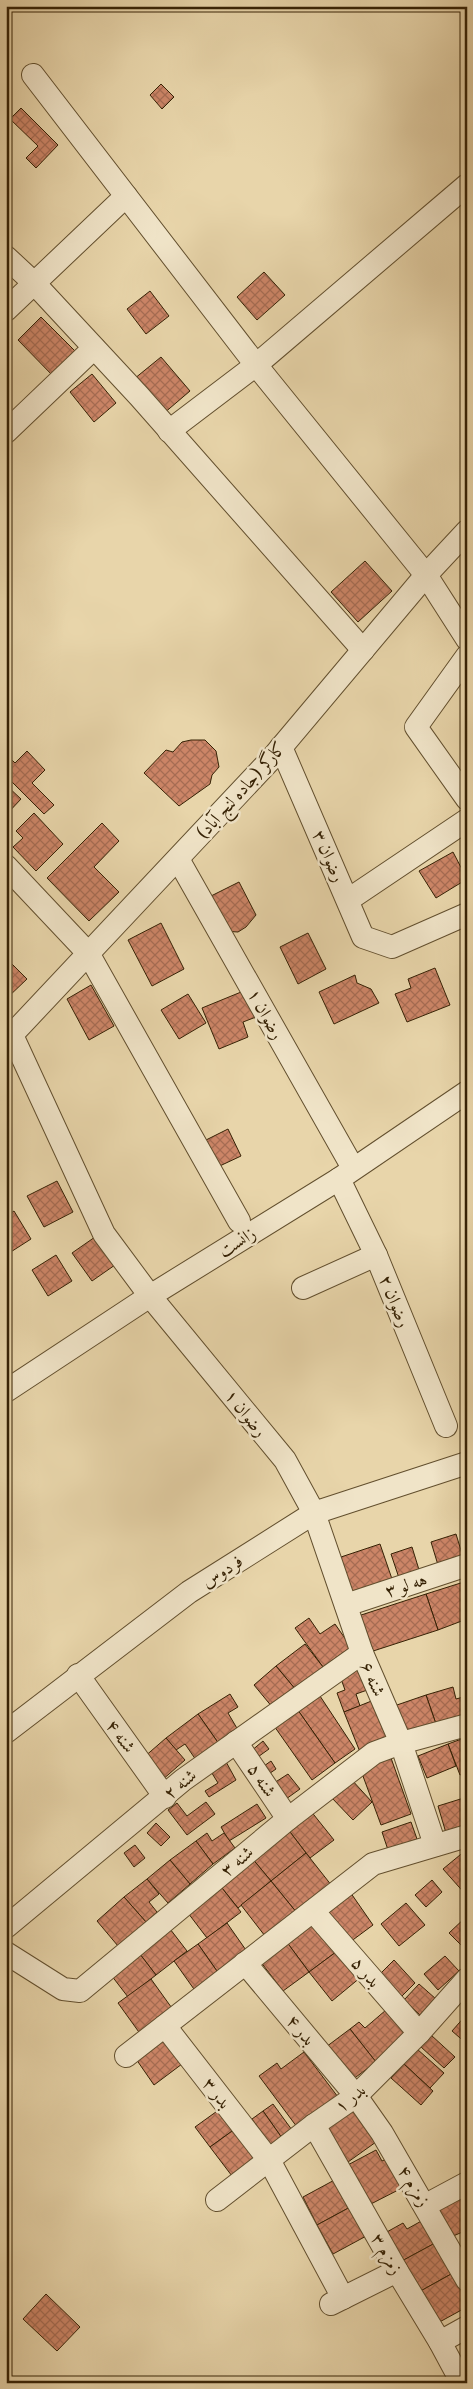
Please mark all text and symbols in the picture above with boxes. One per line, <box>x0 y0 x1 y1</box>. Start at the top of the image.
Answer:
street label: کارگر (جاده لنج آباد) <box>189 735 294 846</box>
street label: رضوان ۳ <box>306 825 353 886</box>
street label: رضوان ۱ <box>241 983 291 1044</box>
street label: زانست <box>213 1220 261 1264</box>
street label: رضوان ۲ <box>373 1270 418 1331</box>
street label: رضوان ۱ <box>219 1383 274 1442</box>
street label: فردوس <box>196 1547 248 1594</box>
street label: هه لو ۳ <box>381 1565 430 1604</box>
street label: شنه ۶ <box>354 1657 393 1701</box>
street label: شنه ۴ <box>100 1713 143 1758</box>
street label: شنه ۵ <box>241 1757 284 1802</box>
street label: شنه ۲ <box>157 1762 202 1805</box>
street label: شنه ۳ <box>214 1839 259 1883</box>
street label: بدر ۵ <box>345 1950 388 1993</box>
street label: بدر ۴ <box>280 2008 322 2051</box>
street label: بدر ۳ <box>196 2071 238 2114</box>
street label: بدر ۱ <box>328 2077 371 2119</box>
street label: زمزم ۴ <box>389 2160 437 2213</box>
street label: زمزم ۳ <box>362 2228 410 2281</box>

